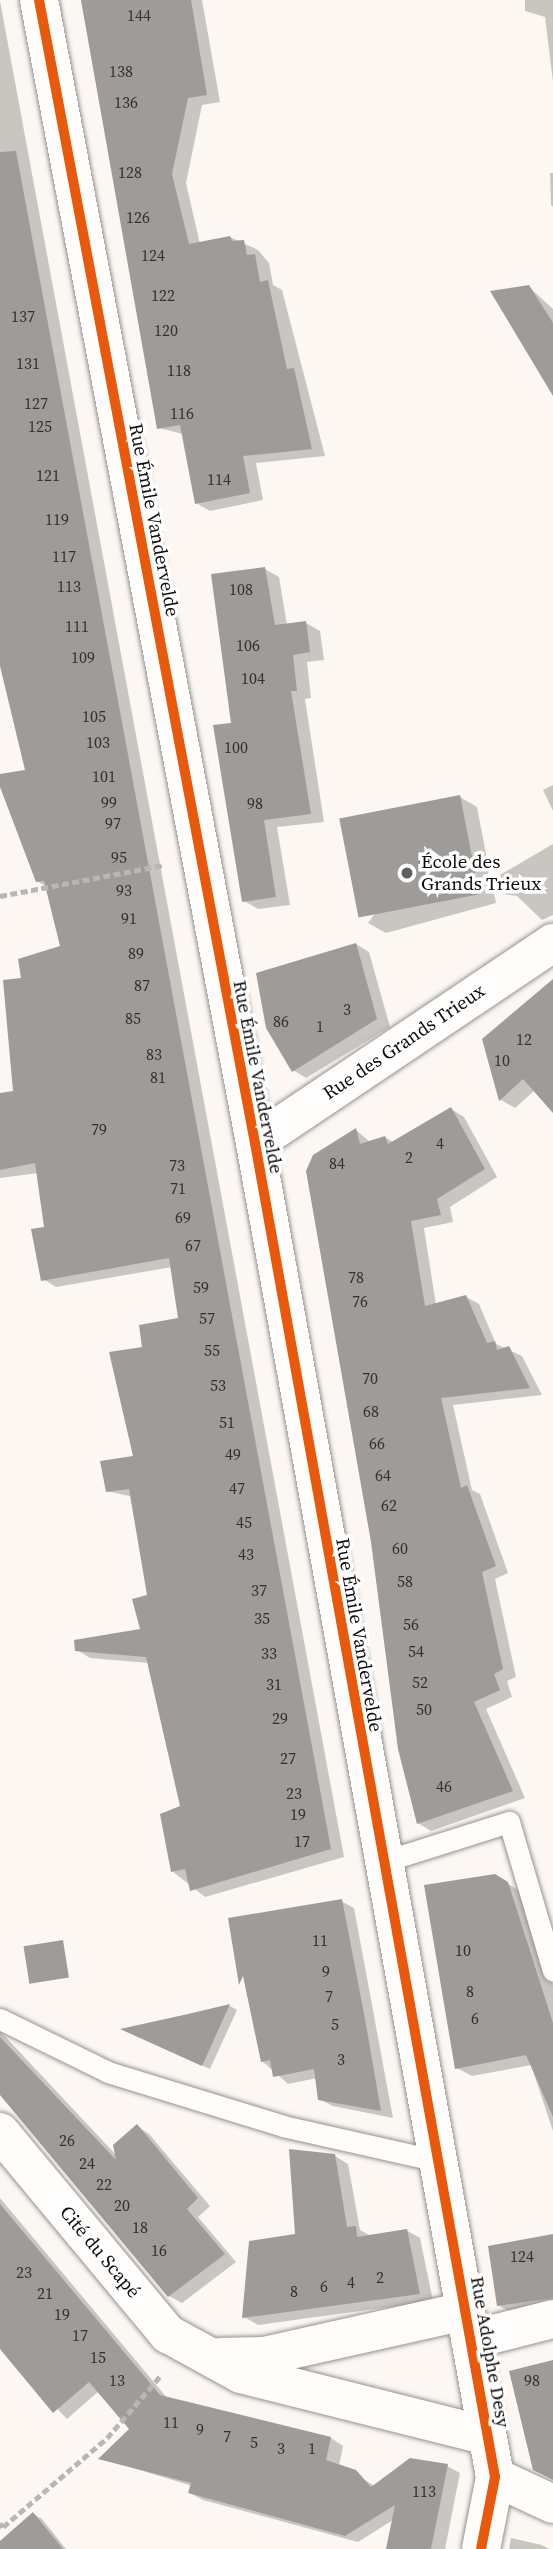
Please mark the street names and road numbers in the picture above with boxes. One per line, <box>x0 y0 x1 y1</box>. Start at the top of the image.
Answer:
street label: Rue Émile Vandervelde <box>124 421 184 619</box>
street label: Rue Émile Vandervelde <box>228 978 288 1176</box>
street label: Rue des Grands Trieux <box>318 979 490 1105</box>
street label: Rue Émile Vandervelde <box>331 1536 387 1734</box>
street label: Cité du Scapé <box>55 2201 145 2303</box>
street label: Rue Adolphe Desy <box>465 2275 515 2429</box>

